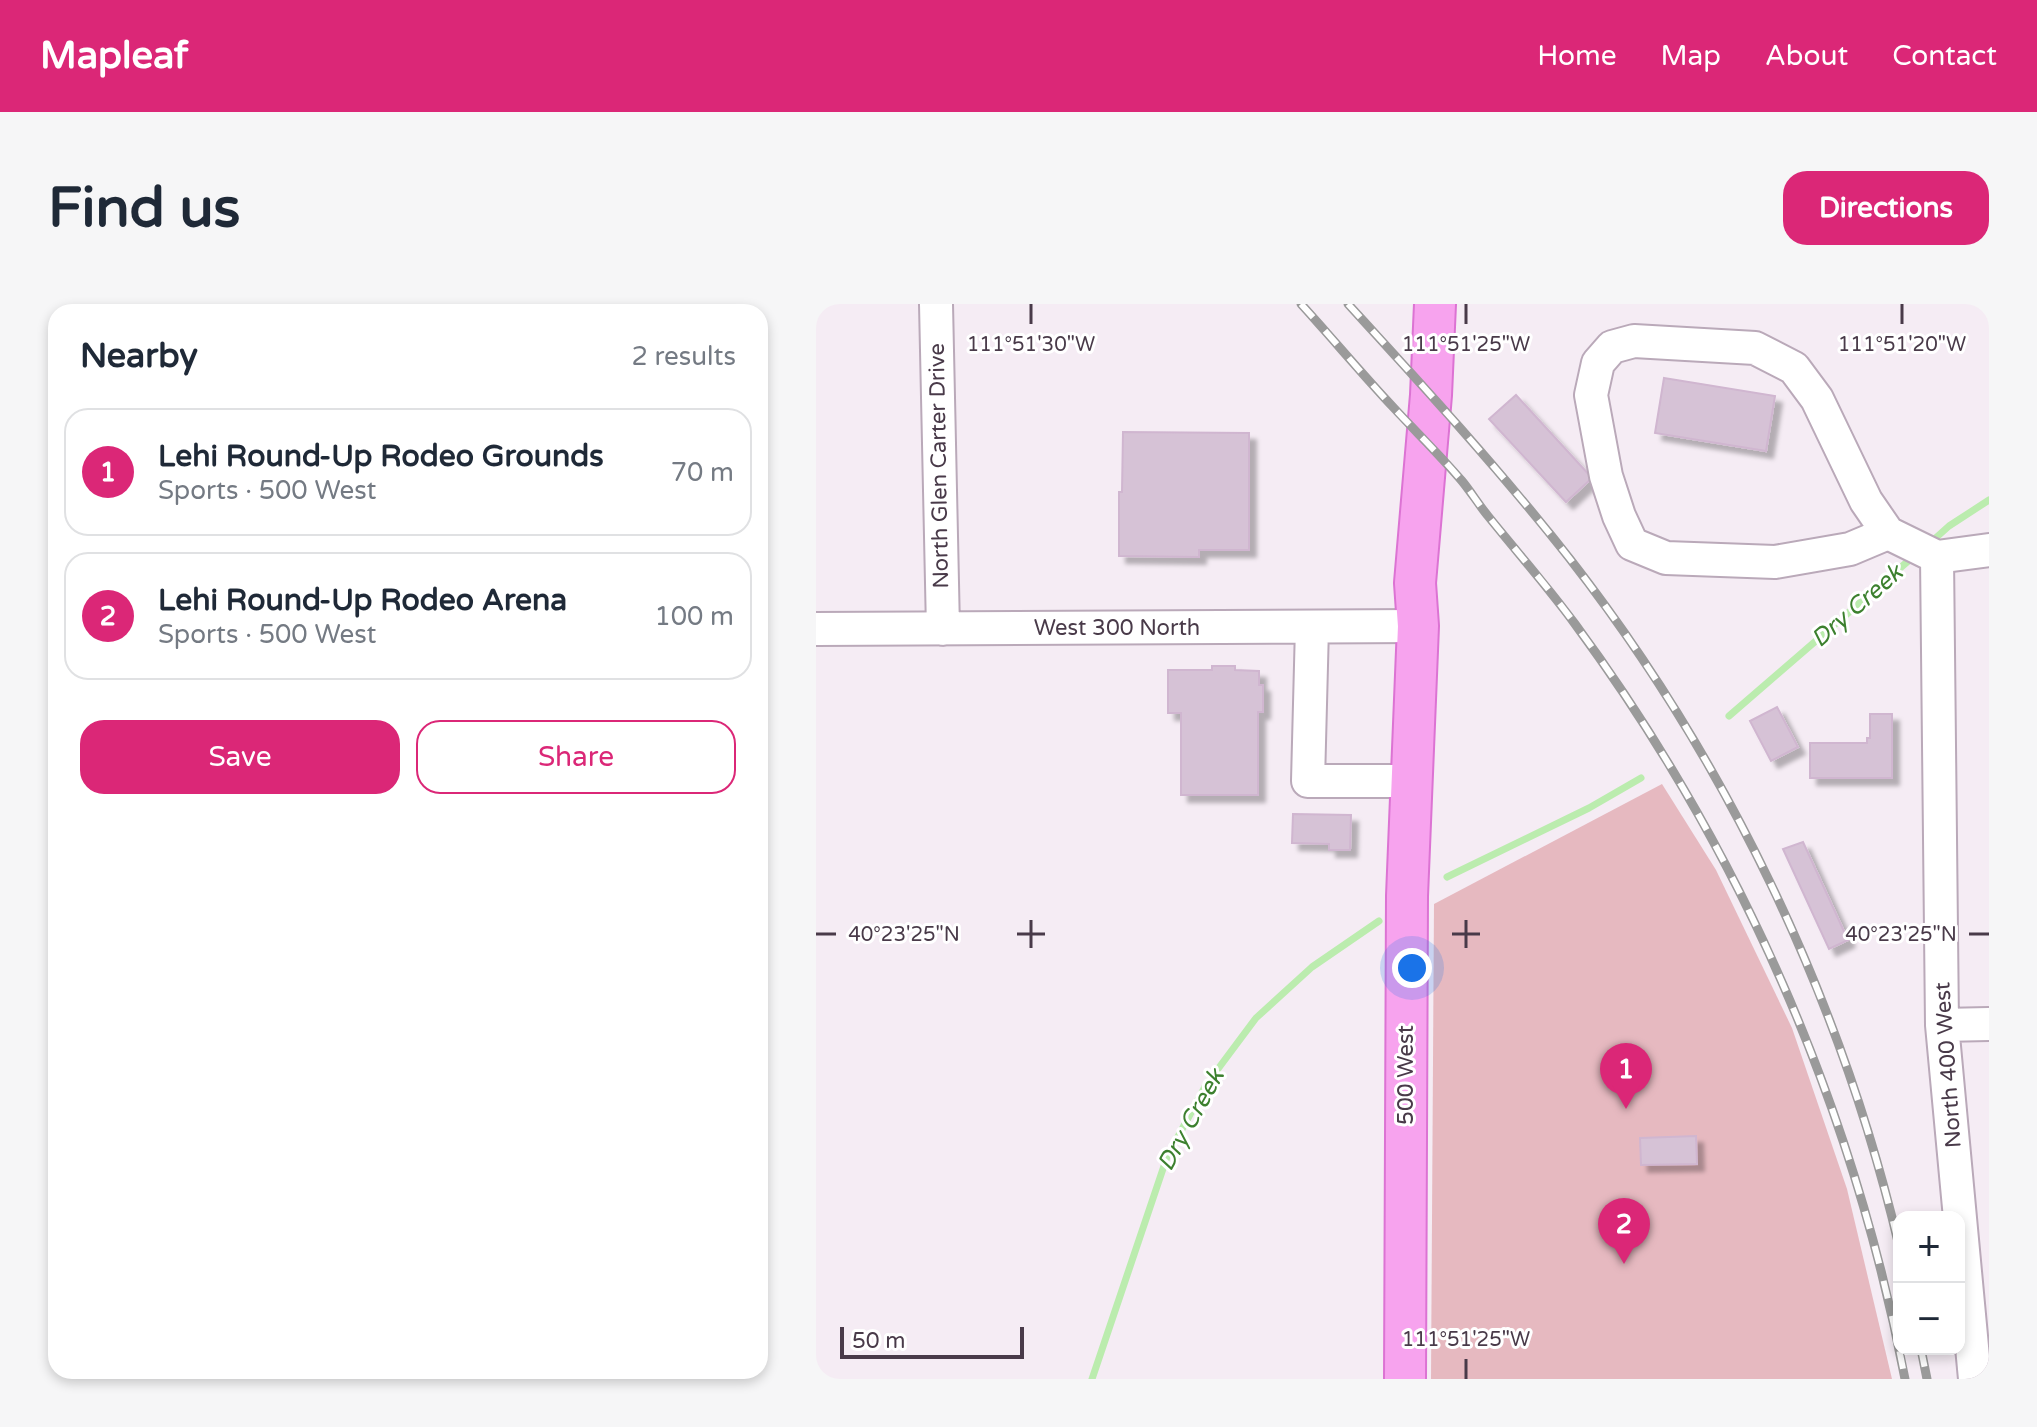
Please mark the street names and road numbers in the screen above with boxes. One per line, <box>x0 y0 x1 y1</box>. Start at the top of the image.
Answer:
street label: North Glen Carter Drive <box>924 343 954 589</box>
street label: West 300 North <box>1034 615 1200 641</box>
street label: North 400 West <box>1929 981 1967 1149</box>
street label: 500 West <box>1393 1025 1419 1125</box>

